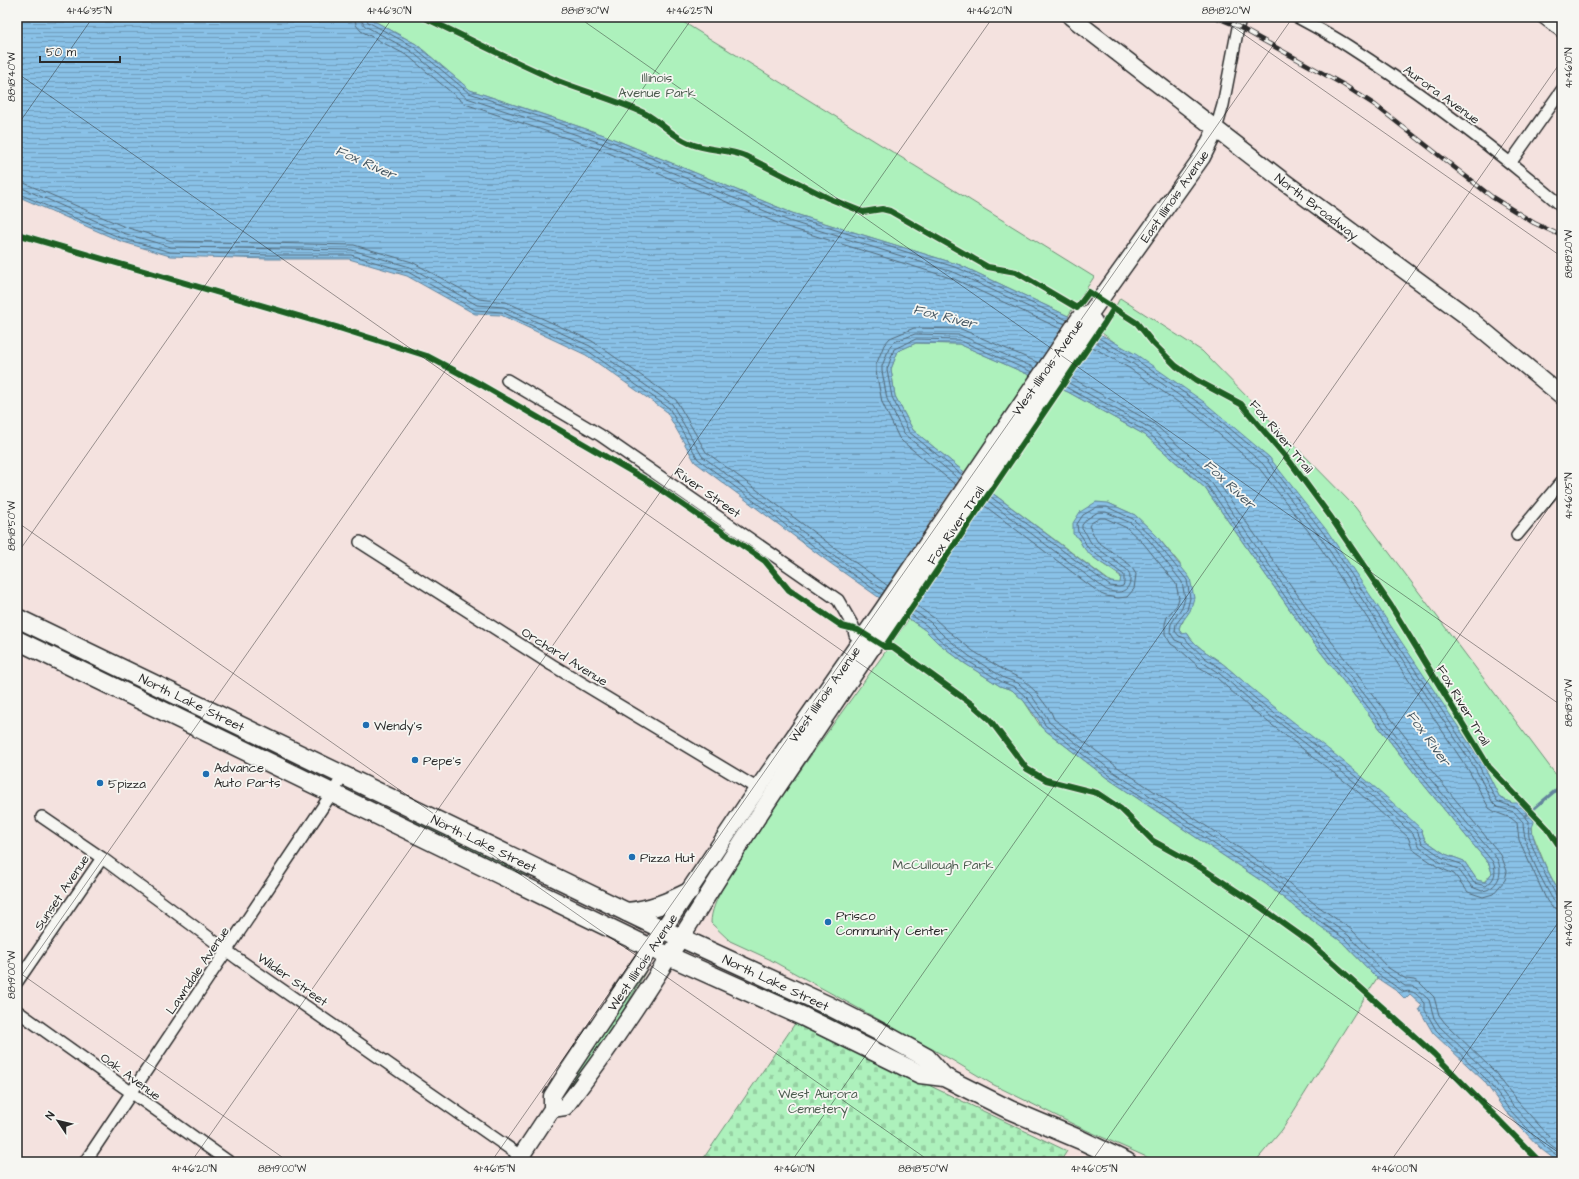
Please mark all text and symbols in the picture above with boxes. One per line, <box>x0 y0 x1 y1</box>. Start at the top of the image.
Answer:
text: 41°46'35"N <box>66 4 112 18</box>
text: 41°46'30"N <box>366 4 412 18</box>
text: 88°18'30"W <box>561 4 609 18</box>
text: 41°46'25"N <box>666 4 712 18</box>
text: 41°46'20"N <box>966 4 1012 18</box>
text: 88°18'20"W <box>1202 4 1251 18</box>
scale bar <box>40 38 120 64</box>
text: 50 m <box>46 44 77 61</box>
text: 41°46'10"N <box>1562 47 1576 89</box>
text: 88°18'40"W <box>5 52 19 102</box>
street label: Aurora Avenue <box>1399 61 1483 129</box>
park label: Illinois Avenue Park <box>618 69 696 102</box>
water label: Fox River <box>332 141 400 186</box>
street label: East Illinois Avenue <box>1136 147 1213 246</box>
street label: North Broadway <box>1270 169 1362 245</box>
text: 88°18'20"W <box>1562 229 1576 278</box>
water label: Fox River <box>911 299 980 335</box>
street label: West Illinois Avenue <box>1008 316 1088 419</box>
street label: Fox River Trail <box>1245 396 1317 477</box>
water label: Fox River <box>1199 455 1261 515</box>
street label: River Street <box>671 463 745 523</box>
text: 41°46'05"N <box>1562 472 1576 520</box>
street label: Fox River Trail <box>923 483 989 568</box>
text: 88°18'50"W <box>5 501 19 551</box>
street label: Orchard Avenue <box>518 623 611 691</box>
street label: West Illinois Avenue <box>785 643 865 746</box>
street label: Fox River Trail <box>1432 662 1494 749</box>
street label: North Lake Street <box>136 669 248 737</box>
text: 88°18'30"W <box>1562 679 1576 727</box>
water label: Fox River <box>1401 707 1456 772</box>
place label: Wendy's <box>374 717 423 736</box>
marker: Wendy's <box>361 720 371 730</box>
place label: Pepe's <box>423 752 462 770</box>
marker: Pepe's <box>410 755 420 765</box>
place label: Advance Auto Parts <box>214 759 281 792</box>
marker: Advance Auto Parts <box>201 769 211 779</box>
place label: 5pizza <box>108 775 146 793</box>
marker: 5pizza <box>95 778 105 788</box>
street label: North Lake Street <box>428 810 540 878</box>
place label: Pizza Hut <box>640 849 695 867</box>
street label: Sunset Avenue <box>30 851 94 934</box>
marker: Pizza Hut <box>627 852 637 862</box>
park label: McCullough Park <box>892 856 994 875</box>
text: 41°46'00"N <box>1562 901 1576 947</box>
place label: Prisco Community Center <box>836 907 948 941</box>
street label: West Illinois Avenue <box>603 910 682 1015</box>
marker: Prisco Community Center <box>823 917 833 927</box>
street label: Lawndale Avenue <box>162 923 234 1018</box>
street label: Wilder Street <box>254 949 332 1011</box>
text: 88°19'00"W <box>5 950 19 999</box>
street label: North Lake Street <box>719 950 832 1016</box>
street label: Oak Avenue <box>96 1049 164 1105</box>
park label: West Aurora Cemetery <box>778 1085 858 1119</box>
north arrow <box>38 1101 78 1141</box>
text: N <box>42 1108 58 1123</box>
text: 41°46'20"N <box>171 1162 217 1176</box>
text: 88°19'00"W <box>258 1162 307 1176</box>
text: 41°46'15"N <box>473 1162 515 1176</box>
text: 41°46'10"N <box>773 1162 815 1176</box>
text: 88°18'50"W <box>898 1162 948 1176</box>
text: 41°46'05"N <box>1070 1162 1118 1176</box>
text: 41°46'00"N <box>1371 1162 1417 1176</box>

